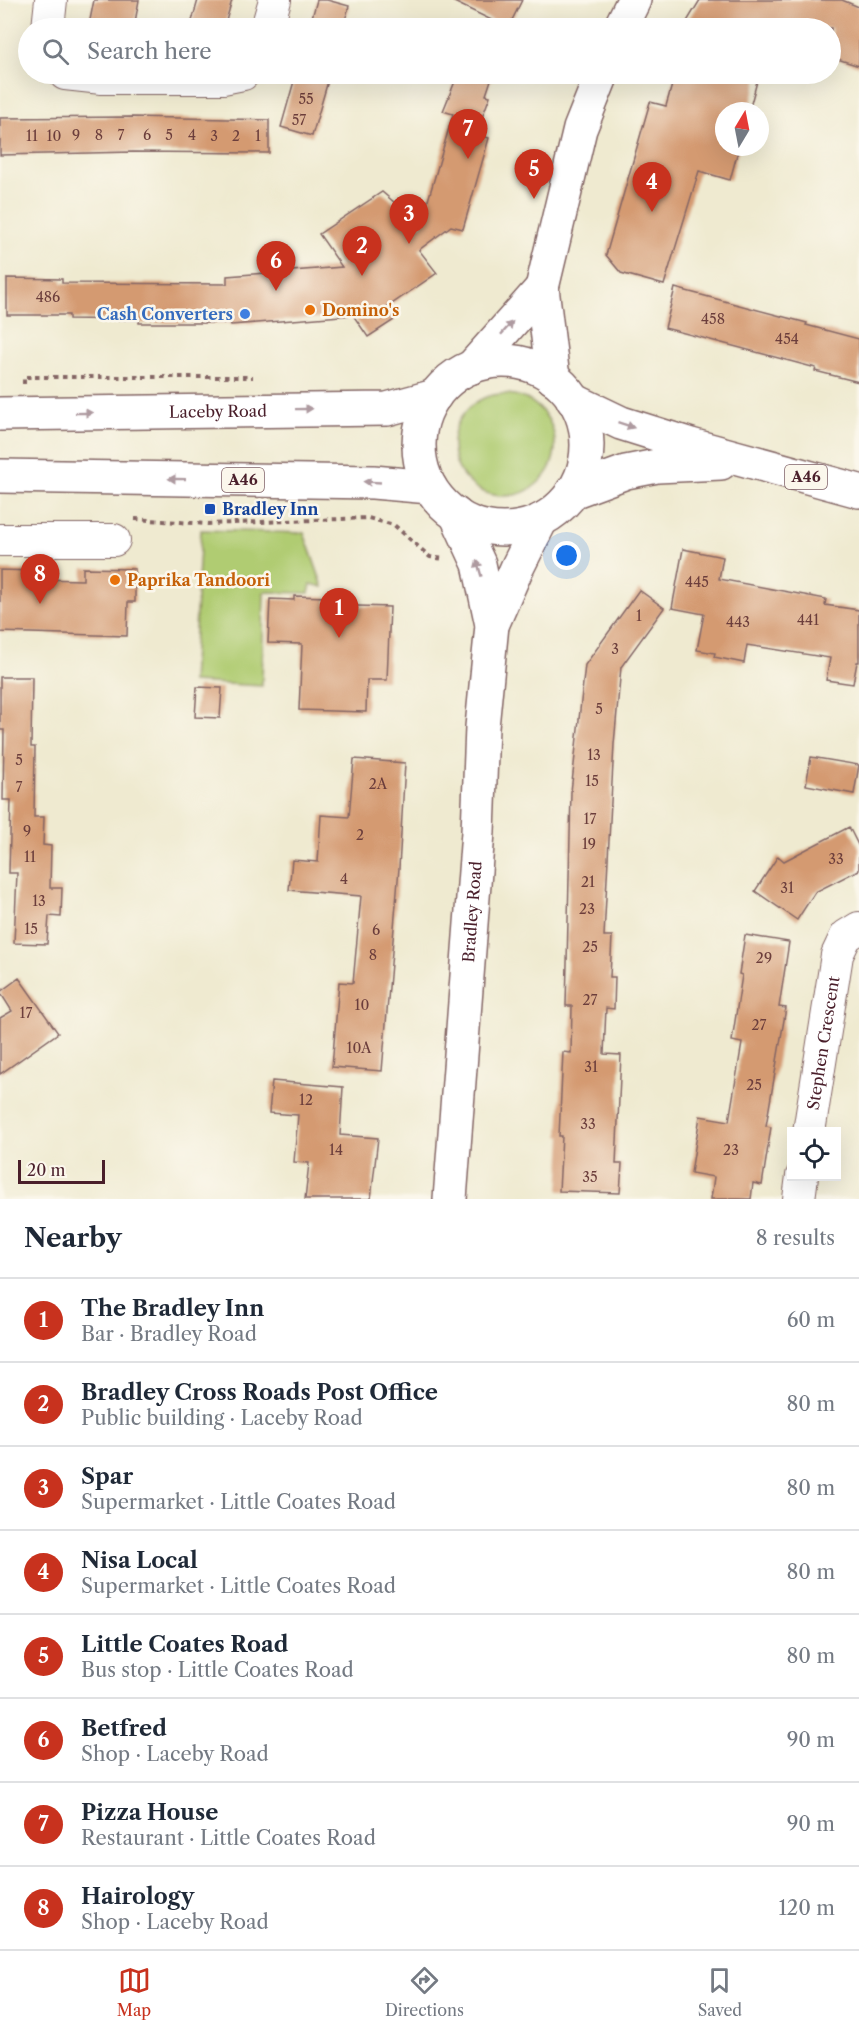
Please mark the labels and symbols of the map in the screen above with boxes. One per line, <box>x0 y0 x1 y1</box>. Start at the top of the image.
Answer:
house number: 55 <box>298 90 314 108</box>
north arrow <box>715 102 769 156</box>
pin: 7 <box>448 110 488 159</box>
house number: 57 <box>292 111 306 129</box>
house number: 9 <box>72 126 80 144</box>
house number: 8 <box>95 126 103 144</box>
house number: 7 <box>118 126 125 144</box>
house number: 6 <box>143 126 151 144</box>
house number: 5 <box>165 126 173 144</box>
house number: 4 <box>188 126 196 144</box>
house number: 11 <box>26 127 38 145</box>
house number: 10 <box>47 127 61 145</box>
house number: 3 <box>210 127 218 145</box>
house number: 2 <box>232 127 240 145</box>
house number: 1 <box>255 127 261 145</box>
pin: 5 <box>514 150 554 199</box>
pin: 4 <box>632 162 672 212</box>
pin: 3 <box>390 194 428 244</box>
pin: 2 <box>342 226 382 276</box>
pin: 6 <box>256 242 296 291</box>
house number: 486 <box>36 288 60 306</box>
place label: Domino's <box>322 300 399 320</box>
marker: Domino's <box>303 303 317 317</box>
place label: Cash Converters <box>97 304 233 324</box>
marker: Cash Converters <box>238 307 252 321</box>
house number: 458 <box>701 310 725 328</box>
one-way arrow <box>500 321 513 336</box>
house number: 454 <box>775 330 799 348</box>
street label: Laceby Road <box>169 401 267 422</box>
one-way arrow <box>295 404 314 414</box>
one-way arrow <box>74 408 93 418</box>
one-way arrow <box>617 420 635 430</box>
road number: A46 <box>785 465 827 489</box>
road number: A46 <box>222 468 264 492</box>
one-way arrow <box>168 474 187 484</box>
one-way arrow <box>363 478 382 487</box>
place label: Bradley Inn <box>222 499 318 519</box>
marker: Bradley Inn <box>203 502 217 516</box>
your location <box>552 541 581 570</box>
pin: 8 <box>20 554 60 604</box>
one-way arrow <box>474 559 483 577</box>
place label: Paprika Tandoori <box>127 570 270 590</box>
marker: Paprika Tandoori <box>108 573 122 587</box>
house number: 445 <box>685 573 709 591</box>
pin: 1 <box>320 588 358 638</box>
house number: 1 <box>636 607 642 625</box>
house number: 441 <box>797 611 819 629</box>
house number: 443 <box>726 613 750 631</box>
house number: 3 <box>611 640 619 658</box>
house number: 5 <box>595 700 603 718</box>
house number: 13 <box>587 746 601 764</box>
house number: 5 <box>15 751 23 769</box>
house number: 15 <box>585 772 599 790</box>
house number: 2A <box>369 775 388 793</box>
house number: 7 <box>16 778 23 796</box>
house number: 17 <box>584 810 596 828</box>
house number: 9 <box>23 822 31 840</box>
house number: 2 <box>356 826 364 844</box>
house number: 19 <box>582 835 596 853</box>
house number: 11 <box>24 848 36 866</box>
house number: 33 <box>828 850 844 868</box>
street label: Bradley Road <box>458 860 486 963</box>
house number: 4 <box>340 870 348 888</box>
house number: 21 <box>581 873 595 891</box>
house number: 31 <box>780 879 794 897</box>
house number: 13 <box>32 892 46 910</box>
house number: 23 <box>579 900 595 918</box>
house number: 15 <box>24 920 38 938</box>
house number: 6 <box>372 921 380 939</box>
house number: 25 <box>582 938 598 956</box>
house number: 8 <box>369 946 377 964</box>
house number: 29 <box>756 949 772 967</box>
street label: Stephen Crescent <box>803 974 844 1111</box>
house number: 27 <box>583 991 598 1009</box>
house number: 10 <box>355 996 369 1014</box>
house number: 17 <box>20 1004 32 1022</box>
house number: 27 <box>752 1016 767 1034</box>
house number: 10A <box>347 1039 372 1057</box>
house number: 31 <box>584 1058 598 1076</box>
house number: 25 <box>746 1076 762 1094</box>
house number: 12 <box>299 1091 313 1109</box>
house number: 33 <box>580 1115 596 1133</box>
house number: 14 <box>329 1141 343 1159</box>
house number: 23 <box>723 1141 739 1159</box>
scale bar <box>18 1157 105 1184</box>
house number: 35 <box>582 1168 598 1186</box>

